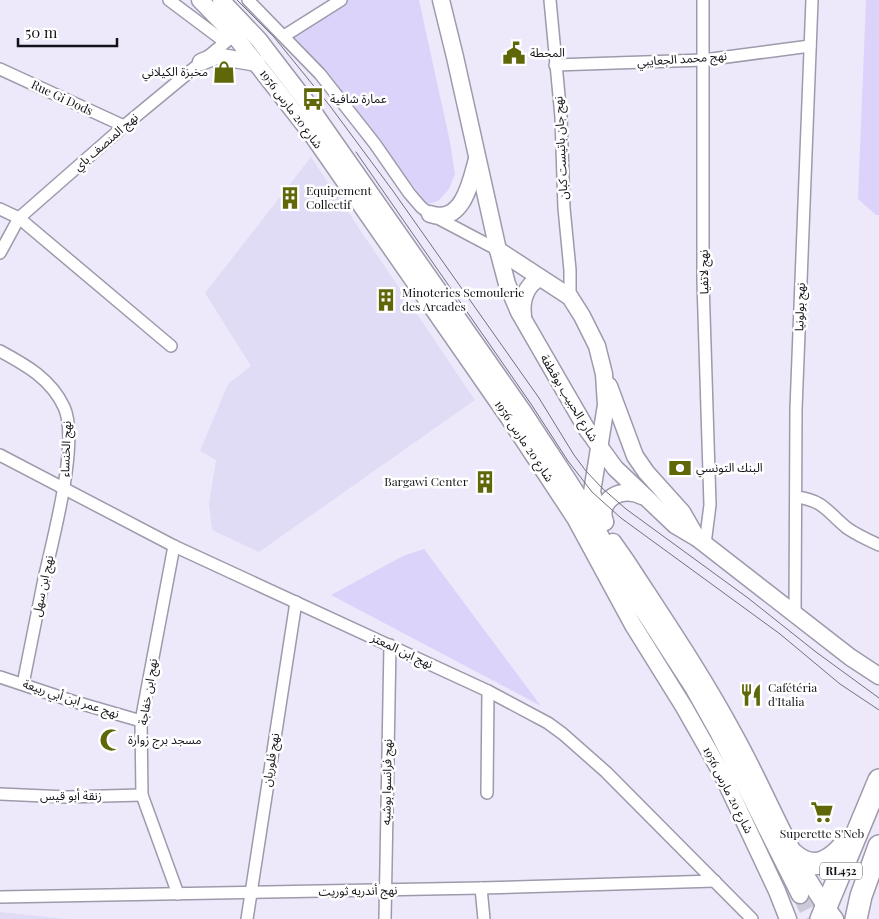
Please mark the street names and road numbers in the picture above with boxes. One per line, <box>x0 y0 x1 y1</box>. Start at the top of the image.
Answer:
street label: نهج محمد الجعايبي <box>636 47 728 72</box>
street label: شارع 20 مارس 1956 <box>255 65 327 153</box>
street label: Rue Gi Dods <box>29 76 96 118</box>
street label: نهج جان باتيست كبان <box>549 96 573 200</box>
street label: نهج المنصف باي <box>70 109 143 176</box>
street label: نهج لاتفيا <box>695 250 713 294</box>
street label: نهج بولونيا <box>790 282 810 332</box>
street label: شارع الحبيب بوقطفة <box>536 351 602 445</box>
street label: شارع 20 مارس 1956 <box>490 396 558 486</box>
street label: نهج الخنساء <box>56 420 76 478</box>
street label: نهج ابن سهل <box>28 554 58 618</box>
street label: نهج ابن المعتز <box>367 628 436 673</box>
street label: نهج ابن خفاجة <box>134 657 162 727</box>
street label: نهج عمر ابن أبي ربيعة <box>20 675 121 724</box>
street label: نهج فلوريان <box>258 732 284 788</box>
street label: نهج فرانسوا بوشيه <box>377 739 397 825</box>
street label: شارع 20 مارس 1956 <box>698 743 758 837</box>
street label: زنقة أبو قيس <box>40 787 102 803</box>
road number: RL452 <box>820 862 862 879</box>
street label: نهج أندريه ثوريت <box>318 881 398 901</box>

